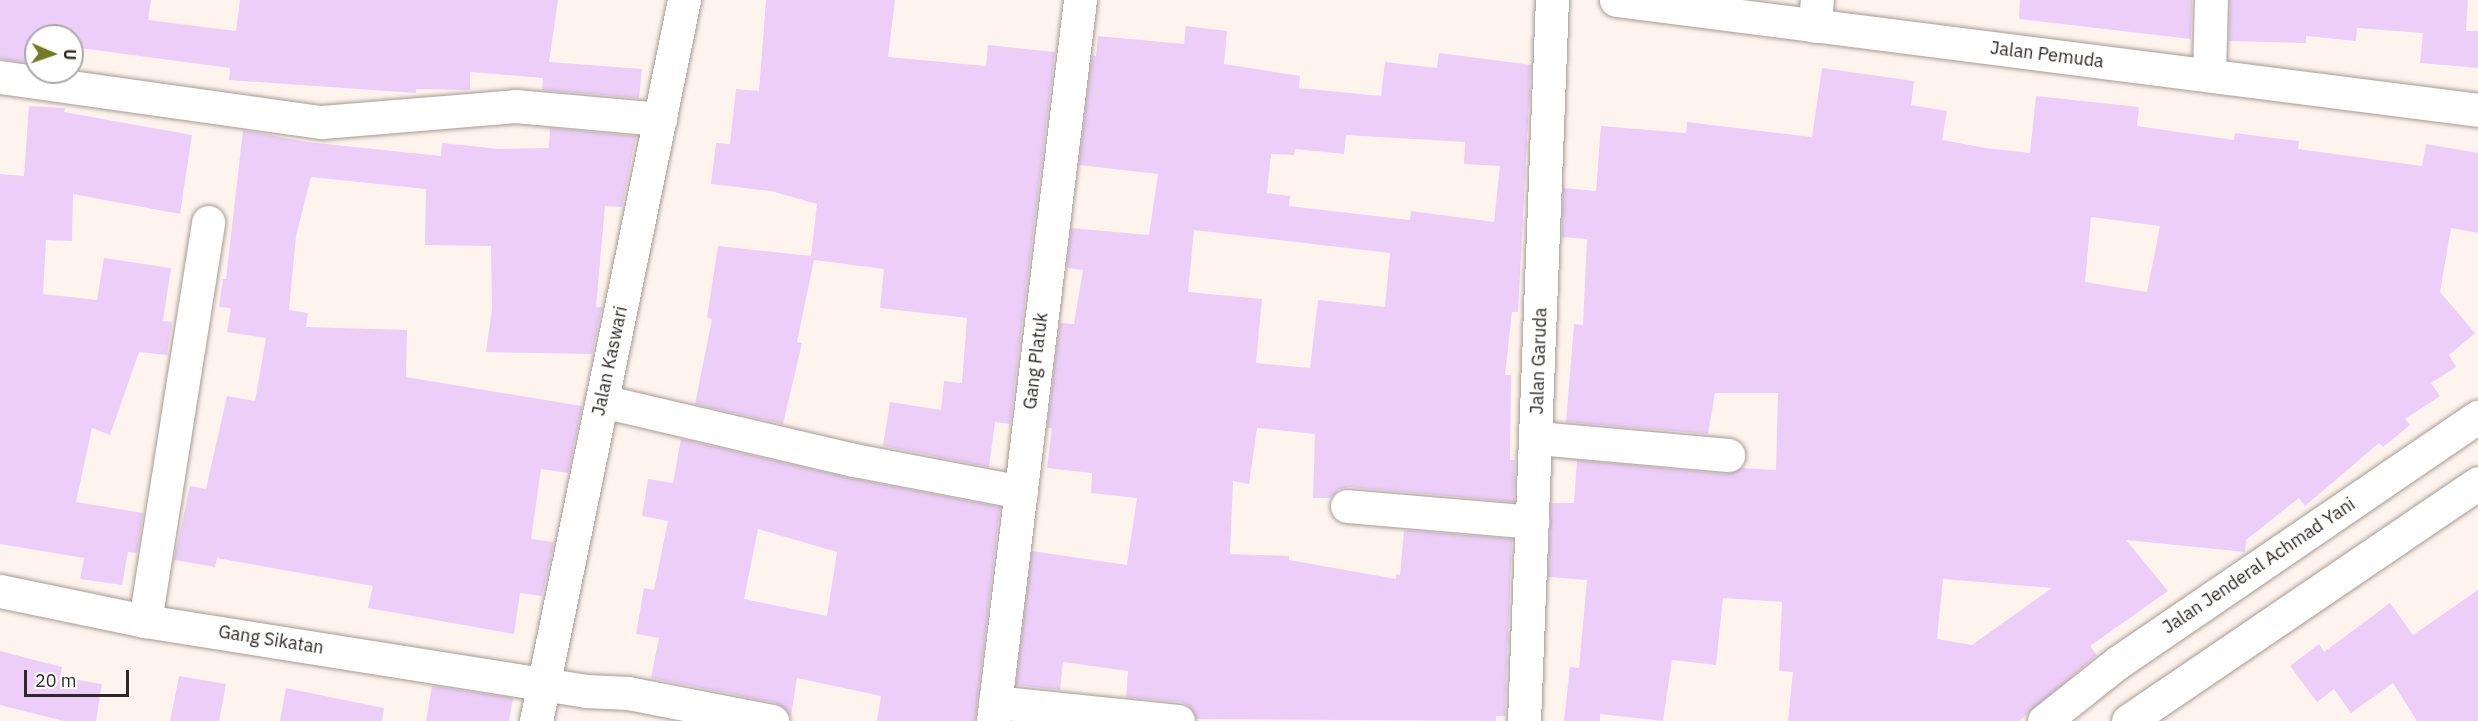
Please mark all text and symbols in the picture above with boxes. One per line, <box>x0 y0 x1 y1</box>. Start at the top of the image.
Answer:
north arrow <box>24 24 84 84</box>
street label: Jalan Pemuda <box>1989 37 2105 73</box>
text: U <box>60 49 80 60</box>
street label: Jalan Kaswari <box>588 304 632 418</box>
street label: Jalan Garuda <box>1526 307 1552 415</box>
street label: Gang Platuk <box>1019 311 1053 411</box>
street label: Jalan Jenderal Achmad Yani <box>2159 493 2359 639</box>
street label: Gang Sikatan <box>217 621 325 659</box>
scale bar <box>27 658 132 696</box>
text: 20 m <box>35 669 77 692</box>

